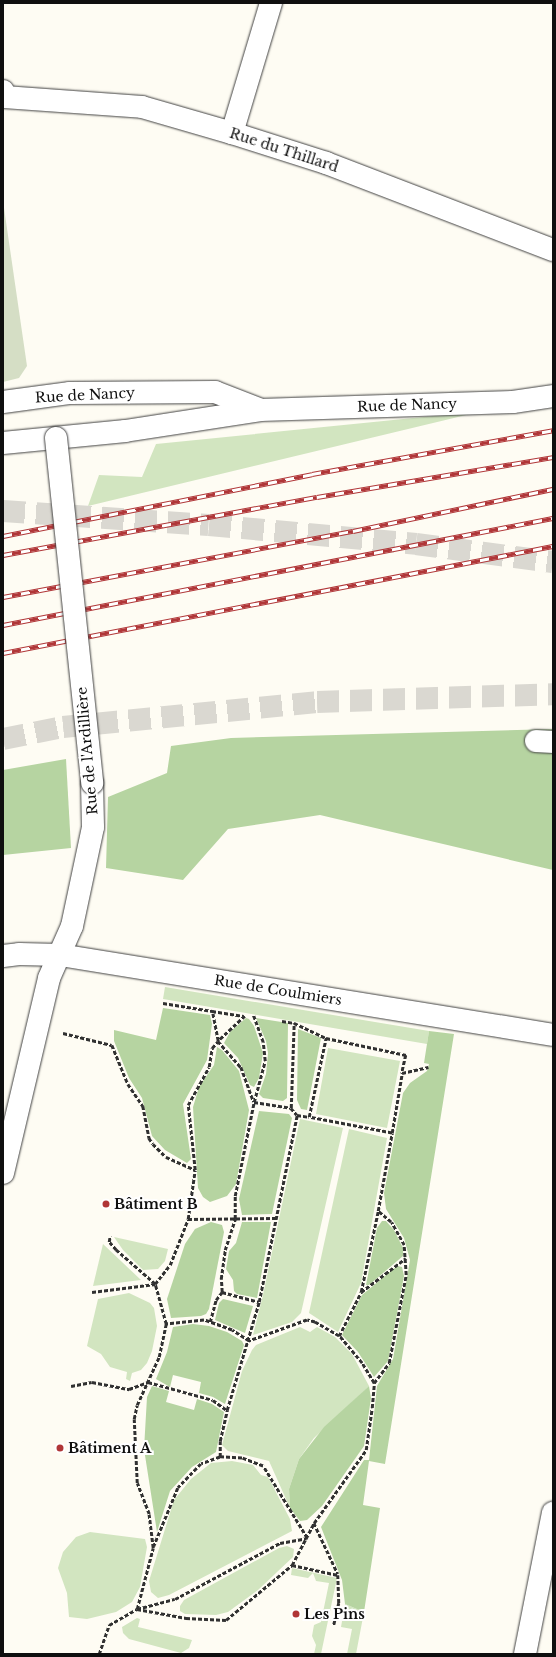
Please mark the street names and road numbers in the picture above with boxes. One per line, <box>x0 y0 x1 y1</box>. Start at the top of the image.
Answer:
street label: Rue du Thillard <box>227 124 341 176</box>
street label: Rue de Nancy <box>35 384 135 406</box>
street label: Rue de Nancy <box>357 395 457 415</box>
street label: Rue de l'Ardillière <box>73 686 101 816</box>
street label: Rue de Coulmiers <box>213 972 343 1008</box>

